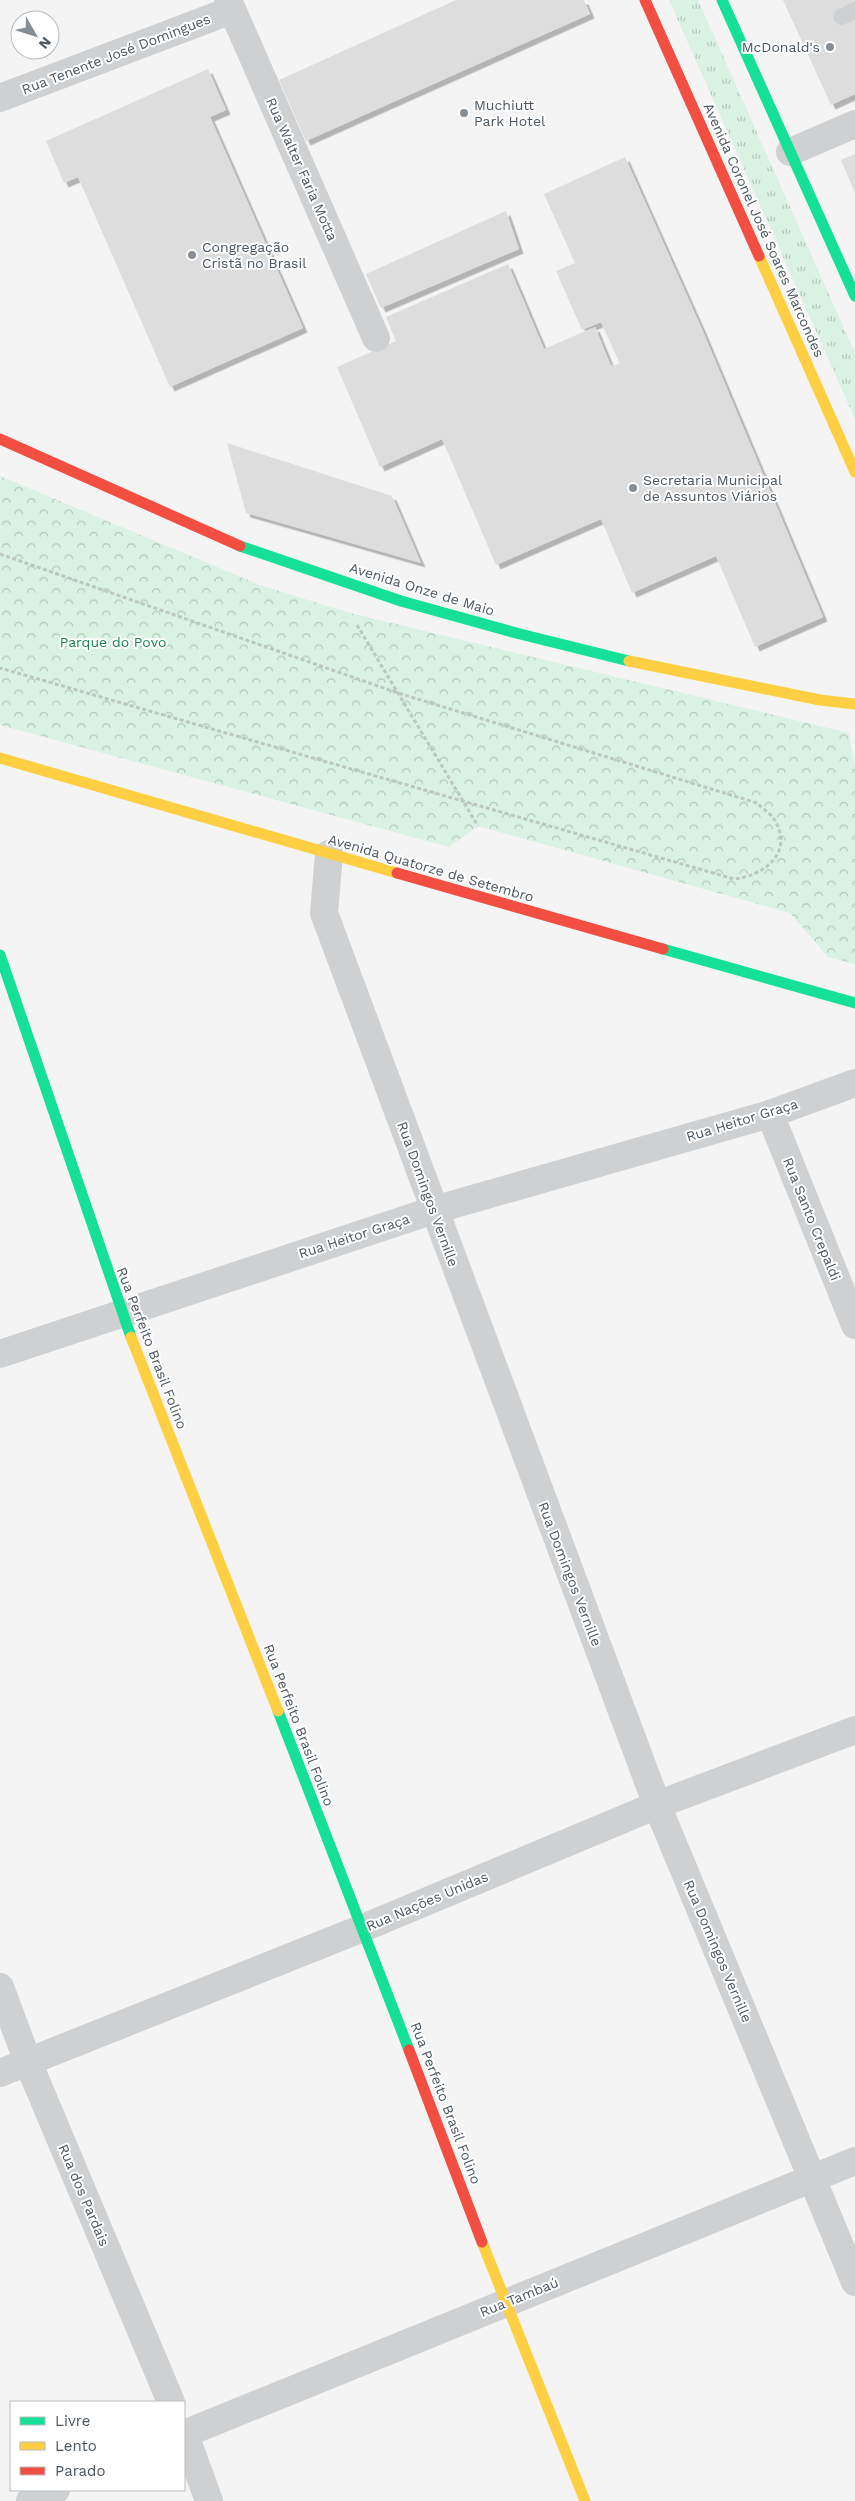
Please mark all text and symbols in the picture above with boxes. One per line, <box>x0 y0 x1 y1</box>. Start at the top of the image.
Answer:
north arrow <box>10 10 60 60</box>
street label: Rua Tenente José Domingues <box>19 11 213 97</box>
text: N <box>36 34 55 52</box>
place label: McDonald's <box>742 39 820 55</box>
marker: McDonald's <box>824 41 836 53</box>
street label: Rua Walter Faria Motta <box>263 95 341 243</box>
place label: Muchiutt Park Hotel <box>474 97 546 129</box>
street label: Avenida Coronel José Soares Marcondes <box>700 100 828 360</box>
marker: Muchiutt Park Hotel <box>458 107 470 119</box>
place label: Congregação Cristã no Brasil <box>202 239 307 271</box>
marker: Congregação Cristã no Brasil <box>186 249 198 261</box>
place label: Secretaria Municipal de Assuntos Viários <box>643 472 783 504</box>
marker: Secretaria Municipal de Assuntos Viários <box>627 482 639 494</box>
street label: Avenida Onze de Maio <box>348 559 496 619</box>
park label: Parque do Povo <box>60 634 166 650</box>
street label: Avenida Quatorze de Setembro <box>326 831 536 905</box>
street label: Rua Heitor Graça <box>684 1095 800 1145</box>
street label: Rua Domingos Vernille <box>394 1119 462 1269</box>
street label: Rua Santo Crepaldi <box>780 1155 844 1283</box>
street label: Rua Heitor Graça <box>296 1210 412 1262</box>
street label: Rua Perfeito Brasil Folino <box>114 1265 190 1431</box>
street label: Rua Domingos Vernille <box>535 1500 605 1648</box>
street label: Rua Perfeito Brasil Folino <box>261 1642 337 1808</box>
street label: Rua Nações Unidas <box>364 1868 490 1934</box>
street label: Rua Domingos Vernille <box>681 1877 755 2025</box>
street label: Rua Perfeito Brasil Folino <box>408 2020 484 2186</box>
street label: Rua dos Pardais <box>55 2142 113 2248</box>
street label: Rua Tambaú <box>477 2274 561 2320</box>
legend <box>10 2401 185 2491</box>
text: Livre <box>55 2412 90 2430</box>
text: Lento <box>55 2437 97 2455</box>
text: Parado <box>55 2462 105 2480</box>

